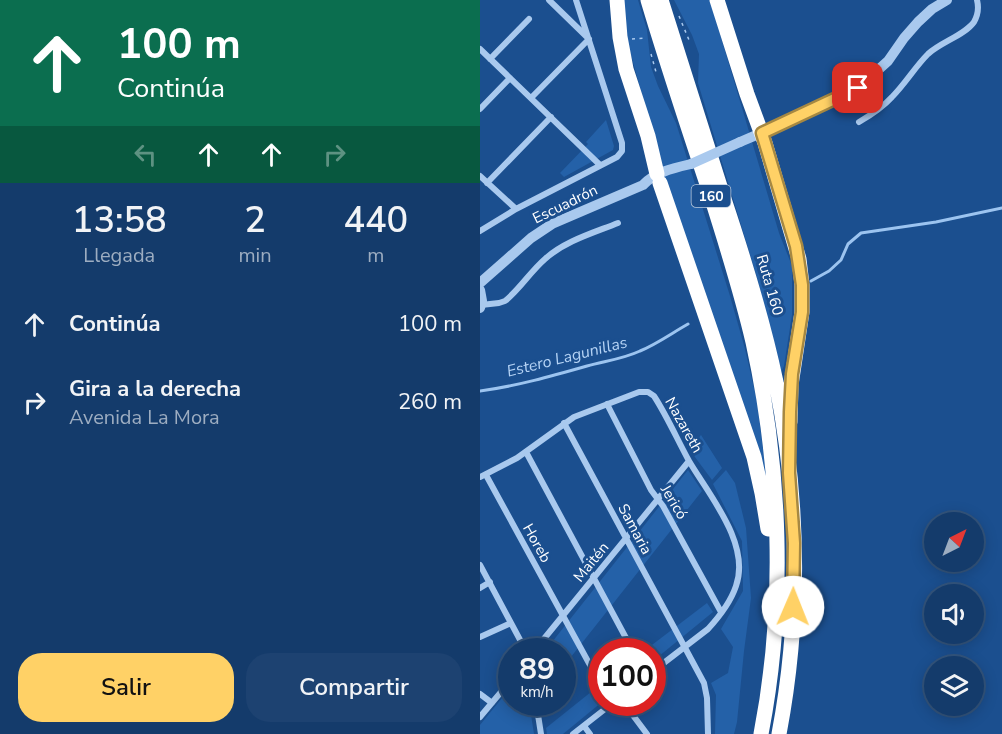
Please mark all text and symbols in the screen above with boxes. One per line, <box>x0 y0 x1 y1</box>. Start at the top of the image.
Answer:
text: 100 m <box>117 16 241 73</box>
icon: ahead <box>18 24 96 102</box>
pin <box>832 62 883 113</box>
text: Continúa <box>117 70 225 107</box>
icon: arrive <box>841 71 874 104</box>
icon: left <box>129 138 162 171</box>
icon: ahead <box>192 138 225 171</box>
icon: ahead <box>255 138 288 171</box>
icon: right <box>318 138 351 171</box>
street label: Escuadrón <box>529 180 601 228</box>
road number: 160 <box>692 185 730 207</box>
text: 13:58 <box>72 196 167 245</box>
text: 2 <box>244 196 266 245</box>
text: 440 <box>343 196 408 245</box>
text: Llegada <box>83 242 155 269</box>
text: min <box>239 242 272 269</box>
text: m <box>367 242 384 269</box>
street label: Ruta 160 <box>752 252 788 318</box>
icon: ahead <box>18 308 51 341</box>
text: Continúa <box>69 309 160 339</box>
text: 100 m <box>398 309 462 339</box>
water label: Estero Lagunillas <box>504 331 630 383</box>
text: Gira a la derecha <box>69 374 241 404</box>
icon: right <box>18 386 51 419</box>
text: 260 m <box>398 387 462 417</box>
street label: Nazareth <box>660 394 708 456</box>
text: Avenida La Mora <box>69 404 220 431</box>
street label: Jericó <box>655 480 692 523</box>
street label: Samaria <box>613 500 657 558</box>
north arrow <box>924 512 984 572</box>
map controls <box>924 512 984 716</box>
street label: Horeb <box>518 520 556 566</box>
street label: Maitén <box>569 538 613 586</box>
position arrow <box>761 575 825 639</box>
button: sound <box>924 584 984 644</box>
speed limit sign: 100 <box>588 638 666 716</box>
text: 89 <box>519 649 555 690</box>
button: Salir <box>18 653 234 722</box>
button: Compartir <box>246 653 462 722</box>
button: layers <box>924 656 984 716</box>
text: km/h <box>520 682 554 702</box>

